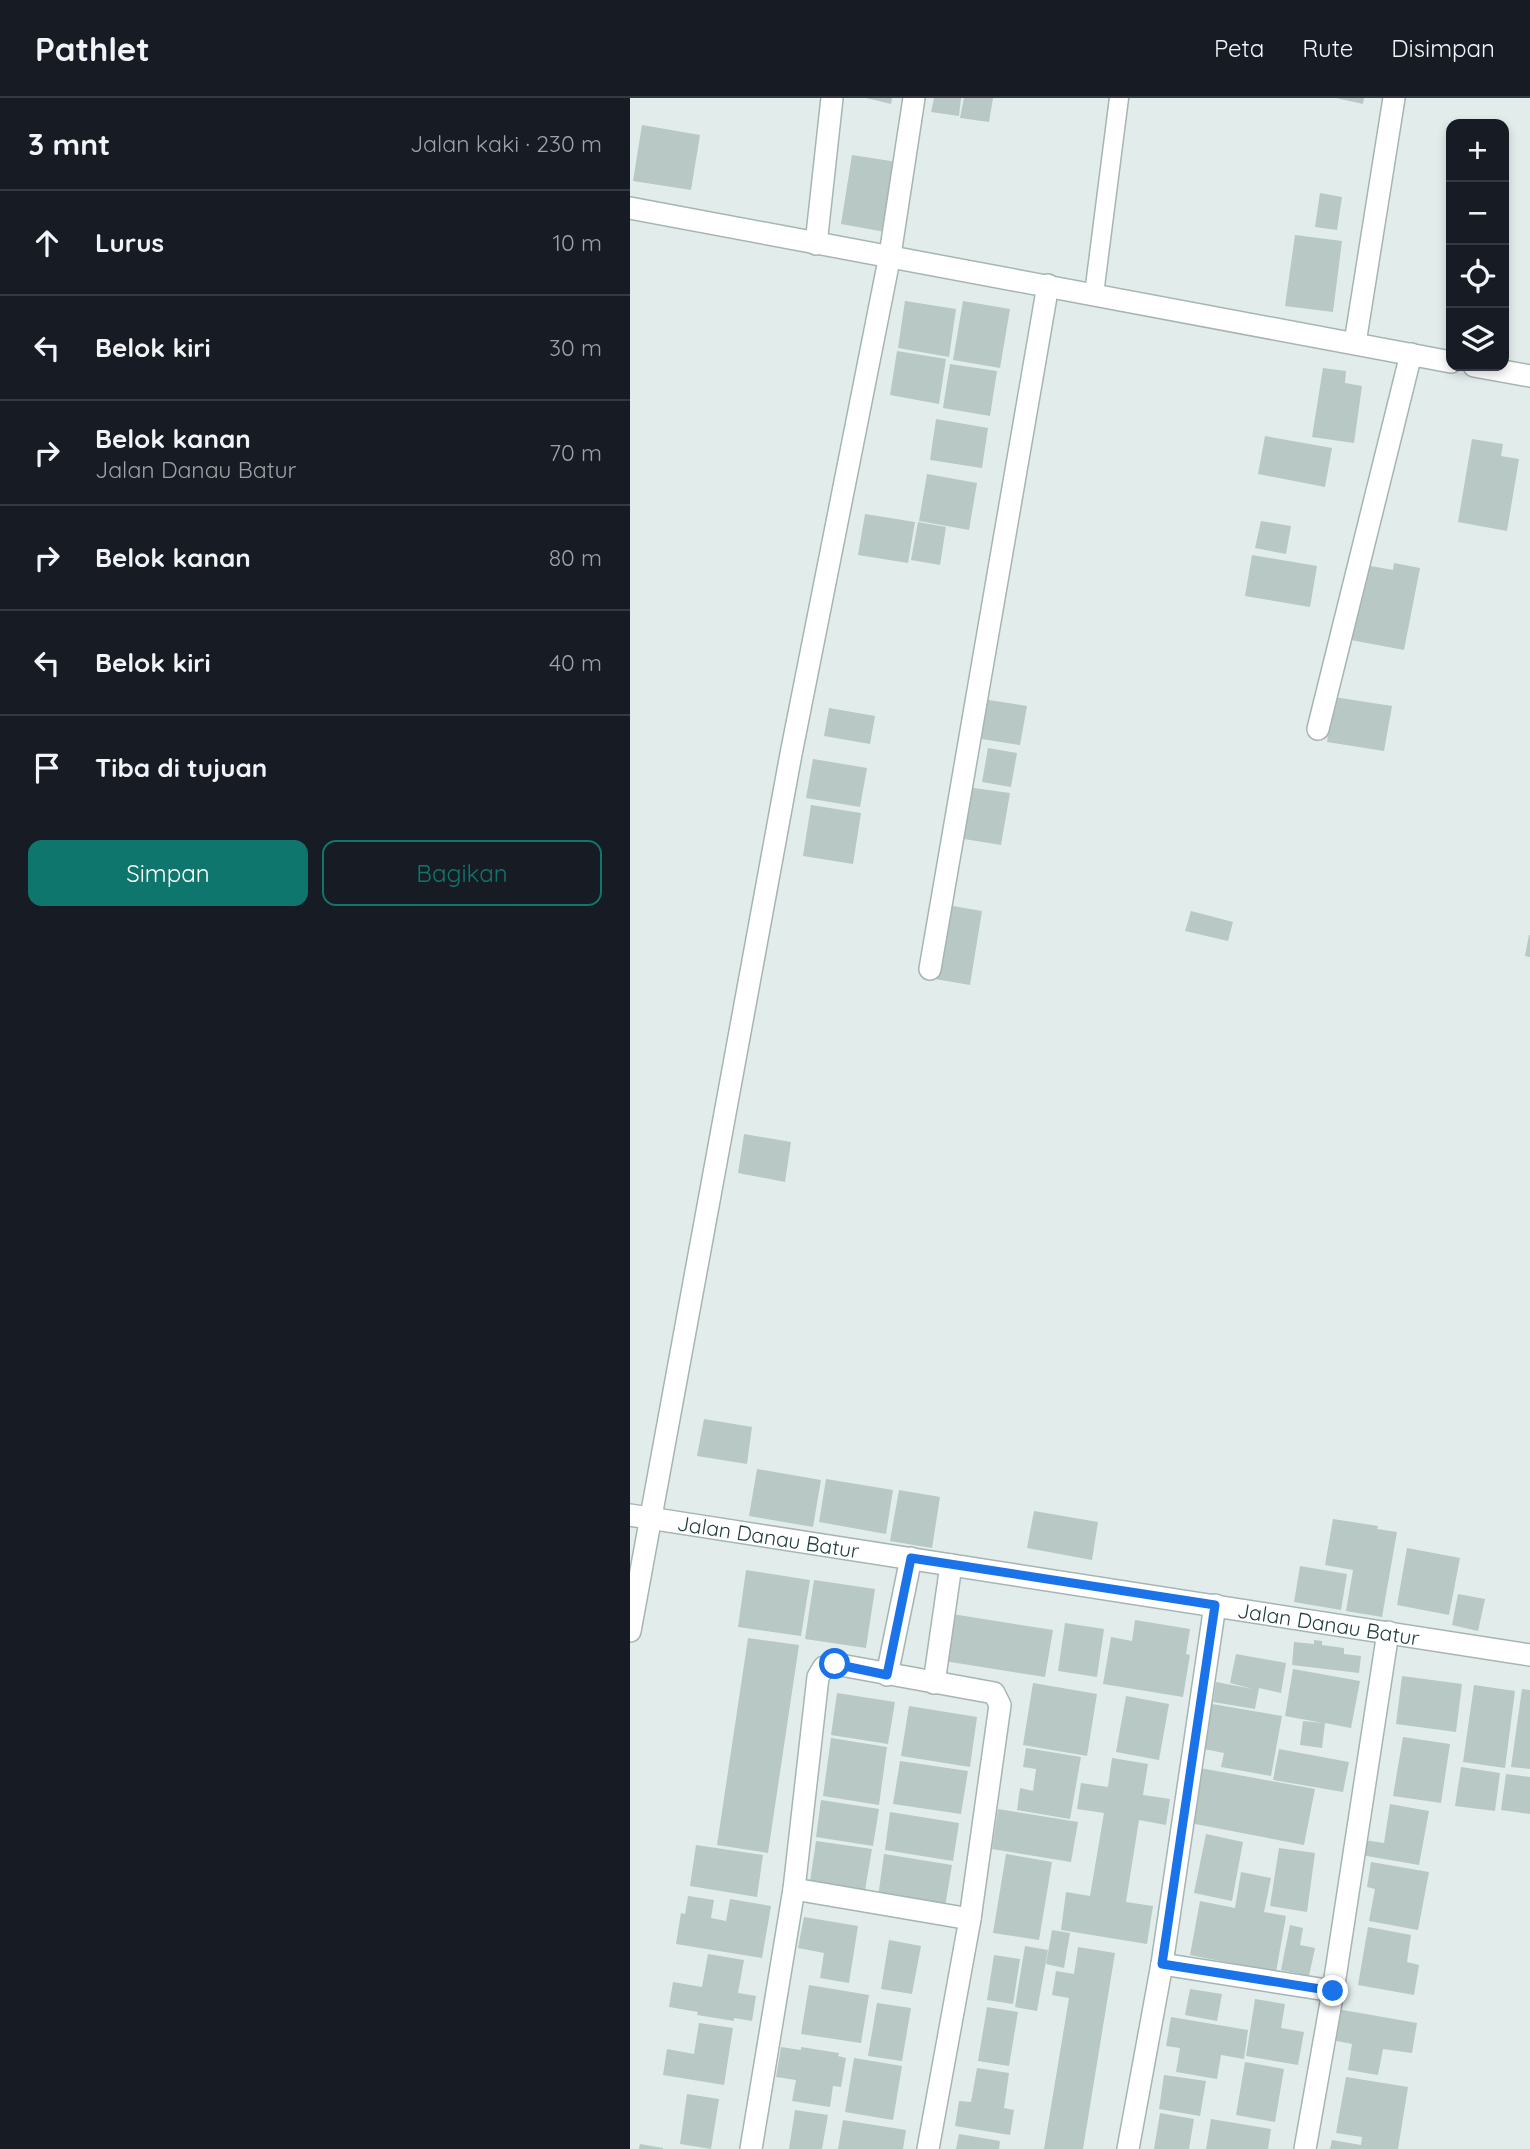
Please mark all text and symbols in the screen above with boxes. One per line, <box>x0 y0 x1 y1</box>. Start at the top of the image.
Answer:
text: Pathlet <box>35 28 150 69</box>
text: Peta <box>1214 33 1264 63</box>
text: Rute <box>1302 33 1353 63</box>
text: Disimpan <box>1391 33 1495 63</box>
map controls <box>1446 119 1509 371</box>
button: + <box>1446 119 1509 182</box>
text: 3 mnt <box>28 125 110 163</box>
text: Jalan kaki · 230 m <box>410 129 602 158</box>
button: − <box>1446 182 1509 245</box>
icon: ahead <box>28 224 66 262</box>
text: Lurus <box>95 226 164 259</box>
text: 10 m <box>553 228 602 257</box>
button: locate <box>1446 245 1509 308</box>
button: layers <box>1446 308 1509 371</box>
icon: left <box>28 329 66 367</box>
text: Belok kiri <box>95 331 211 364</box>
text: 30 m <box>549 333 602 362</box>
text: Belok kanan <box>95 422 251 455</box>
icon: right <box>28 434 66 472</box>
text: 70 m <box>549 438 602 467</box>
text: Jalan Danau Batur <box>95 455 296 484</box>
icon: right <box>28 539 66 577</box>
text: Belok kanan <box>95 541 251 574</box>
text: 80 m <box>549 543 602 572</box>
icon: left <box>28 644 66 682</box>
text: Belok kiri <box>95 646 211 679</box>
text: 40 m <box>549 648 602 677</box>
icon: arrive <box>28 749 66 787</box>
text: Tiba di tujuan <box>95 751 267 784</box>
button: Simpan <box>28 840 308 906</box>
button: Bagikan <box>322 840 602 906</box>
street label: Jalan Danau Batur <box>675 1510 861 1564</box>
street label: Jalan Danau Batur <box>1236 1597 1421 1651</box>
route start <box>819 1648 850 1679</box>
route end <box>1317 1975 1348 2006</box>

